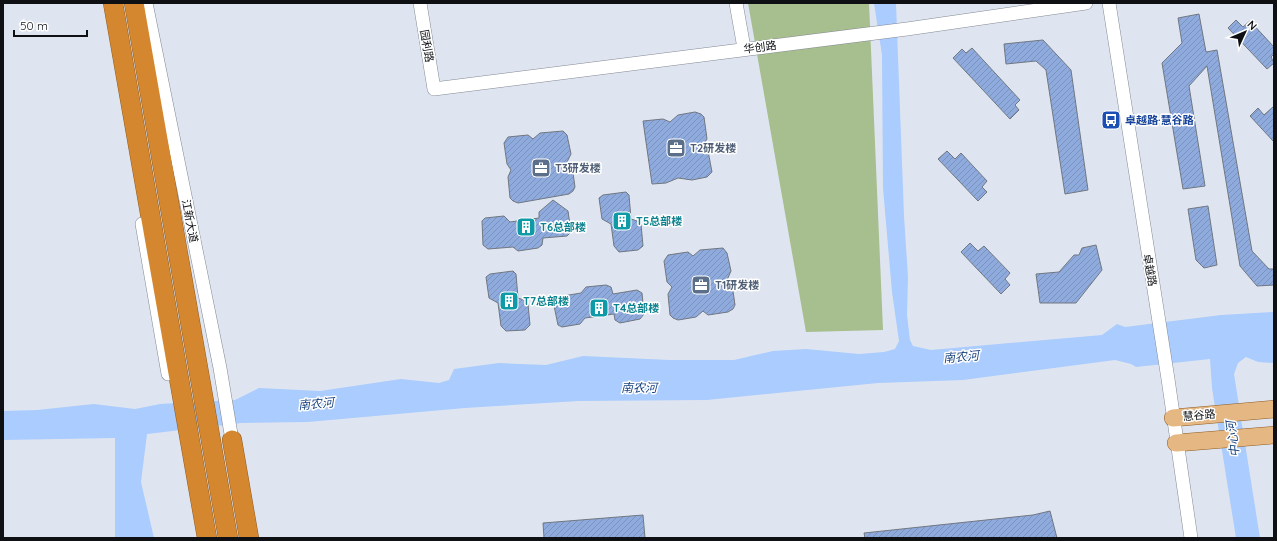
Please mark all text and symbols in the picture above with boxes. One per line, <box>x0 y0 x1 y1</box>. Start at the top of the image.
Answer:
scale bar <box>14 12 87 38</box>
north arrow <box>1225 12 1265 52</box>
text: N <box>1244 17 1260 33</box>
text: 50 m <box>20 18 48 33</box>
street label: 园利路 <box>417 29 437 63</box>
street label: 华创路 <box>743 38 777 56</box>
bus stop icon: 卓越路·慧谷路 <box>1100 109 1122 131</box>
place label: 卓越路·慧谷路 <box>1125 113 1194 127</box>
office icon: T2研发楼 <box>665 137 687 159</box>
place label: T2研发楼 <box>690 141 736 155</box>
office icon: T3研发楼 <box>530 157 552 179</box>
place label: T3研发楼 <box>555 161 601 175</box>
street label: 江新大道 <box>179 198 201 244</box>
building icon: T5总部楼 <box>611 210 633 232</box>
place label: T5总部楼 <box>636 214 682 228</box>
building icon: T6总部楼 <box>515 216 537 238</box>
place label: T6总部楼 <box>540 220 586 234</box>
street label: 卓越路 <box>1140 253 1160 287</box>
office icon: T1研发楼 <box>690 274 712 296</box>
place label: T1研发楼 <box>715 278 759 292</box>
building icon: T7总部楼 <box>498 290 520 312</box>
place label: T7总部楼 <box>523 294 569 308</box>
building icon: T4总部楼 <box>588 297 610 319</box>
place label: T4总部楼 <box>613 301 659 315</box>
water label: 南农河 <box>942 347 982 366</box>
water label: 南农河 <box>621 380 659 395</box>
water label: 南农河 <box>297 394 337 413</box>
street label: 慧谷路 <box>1182 407 1216 423</box>
water label: 中心河 <box>1223 418 1242 458</box>

